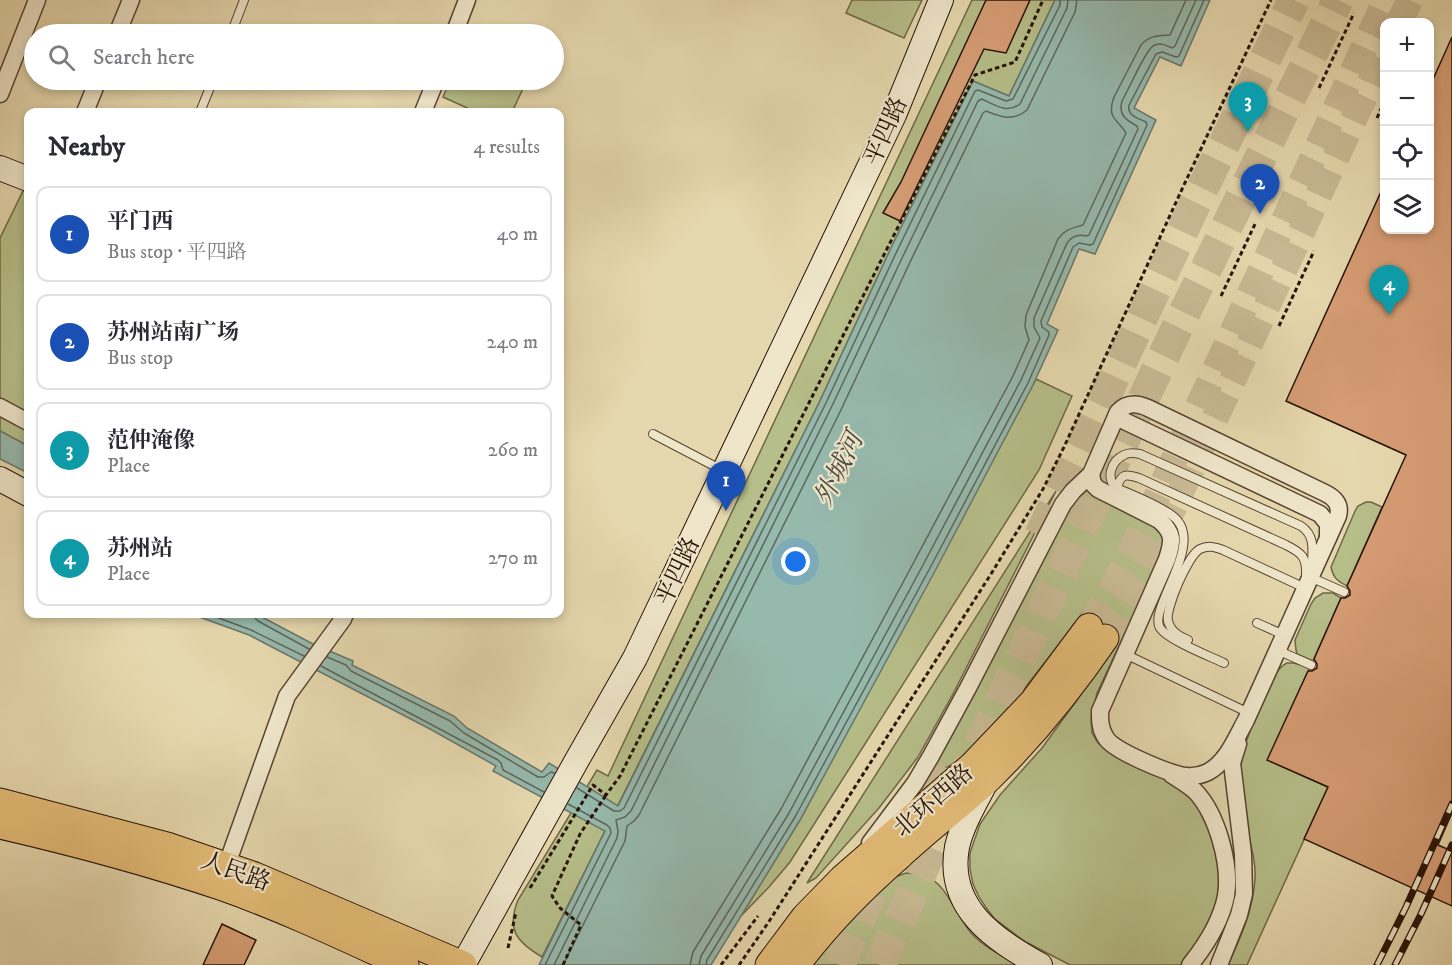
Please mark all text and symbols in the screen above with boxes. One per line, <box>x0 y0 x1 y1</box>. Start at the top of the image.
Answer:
map controls <box>1380 18 1434 234</box>
button: + <box>1380 18 1434 72</box>
search box <box>24 24 564 90</box>
icon: search <box>45 41 78 74</box>
text: Search here <box>93 44 195 71</box>
button: − <box>1380 72 1434 126</box>
pin: 3 <box>1228 82 1268 132</box>
street label: 平四路 <box>858 92 914 170</box>
button: locate <box>1380 126 1434 180</box>
text: Nearby <box>48 131 125 164</box>
text: 4 results <box>473 135 540 160</box>
pin: 2 <box>1240 164 1280 214</box>
button: layers <box>1380 180 1434 234</box>
text: 平门西 <box>107 208 173 235</box>
text: 1 <box>66 222 73 247</box>
text: 40 m <box>496 222 538 247</box>
text: Bus stop · 平四路 <box>107 240 247 265</box>
pin: 4 <box>1370 266 1408 315</box>
text: 苏州站南广场 <box>107 319 239 346</box>
text: 2 <box>65 330 74 355</box>
text: 240 m <box>487 330 538 355</box>
text: Bus stop <box>107 346 173 371</box>
water label: 外城河 <box>807 424 873 512</box>
text: 范仲淹像 <box>107 427 195 454</box>
text: 3 <box>66 438 73 463</box>
text: 260 m <box>488 438 538 463</box>
text: Place <box>107 454 150 479</box>
pin: 1 <box>706 462 746 511</box>
street label: 平四路 <box>649 532 707 610</box>
text: 苏州站 <box>107 535 173 562</box>
text: 4 <box>64 546 75 571</box>
text: 270 m <box>488 546 538 571</box>
your location <box>781 547 810 576</box>
text: Place <box>107 562 150 587</box>
street label: 北环西路 <box>888 758 980 844</box>
street label: 人民路 <box>197 846 275 898</box>

